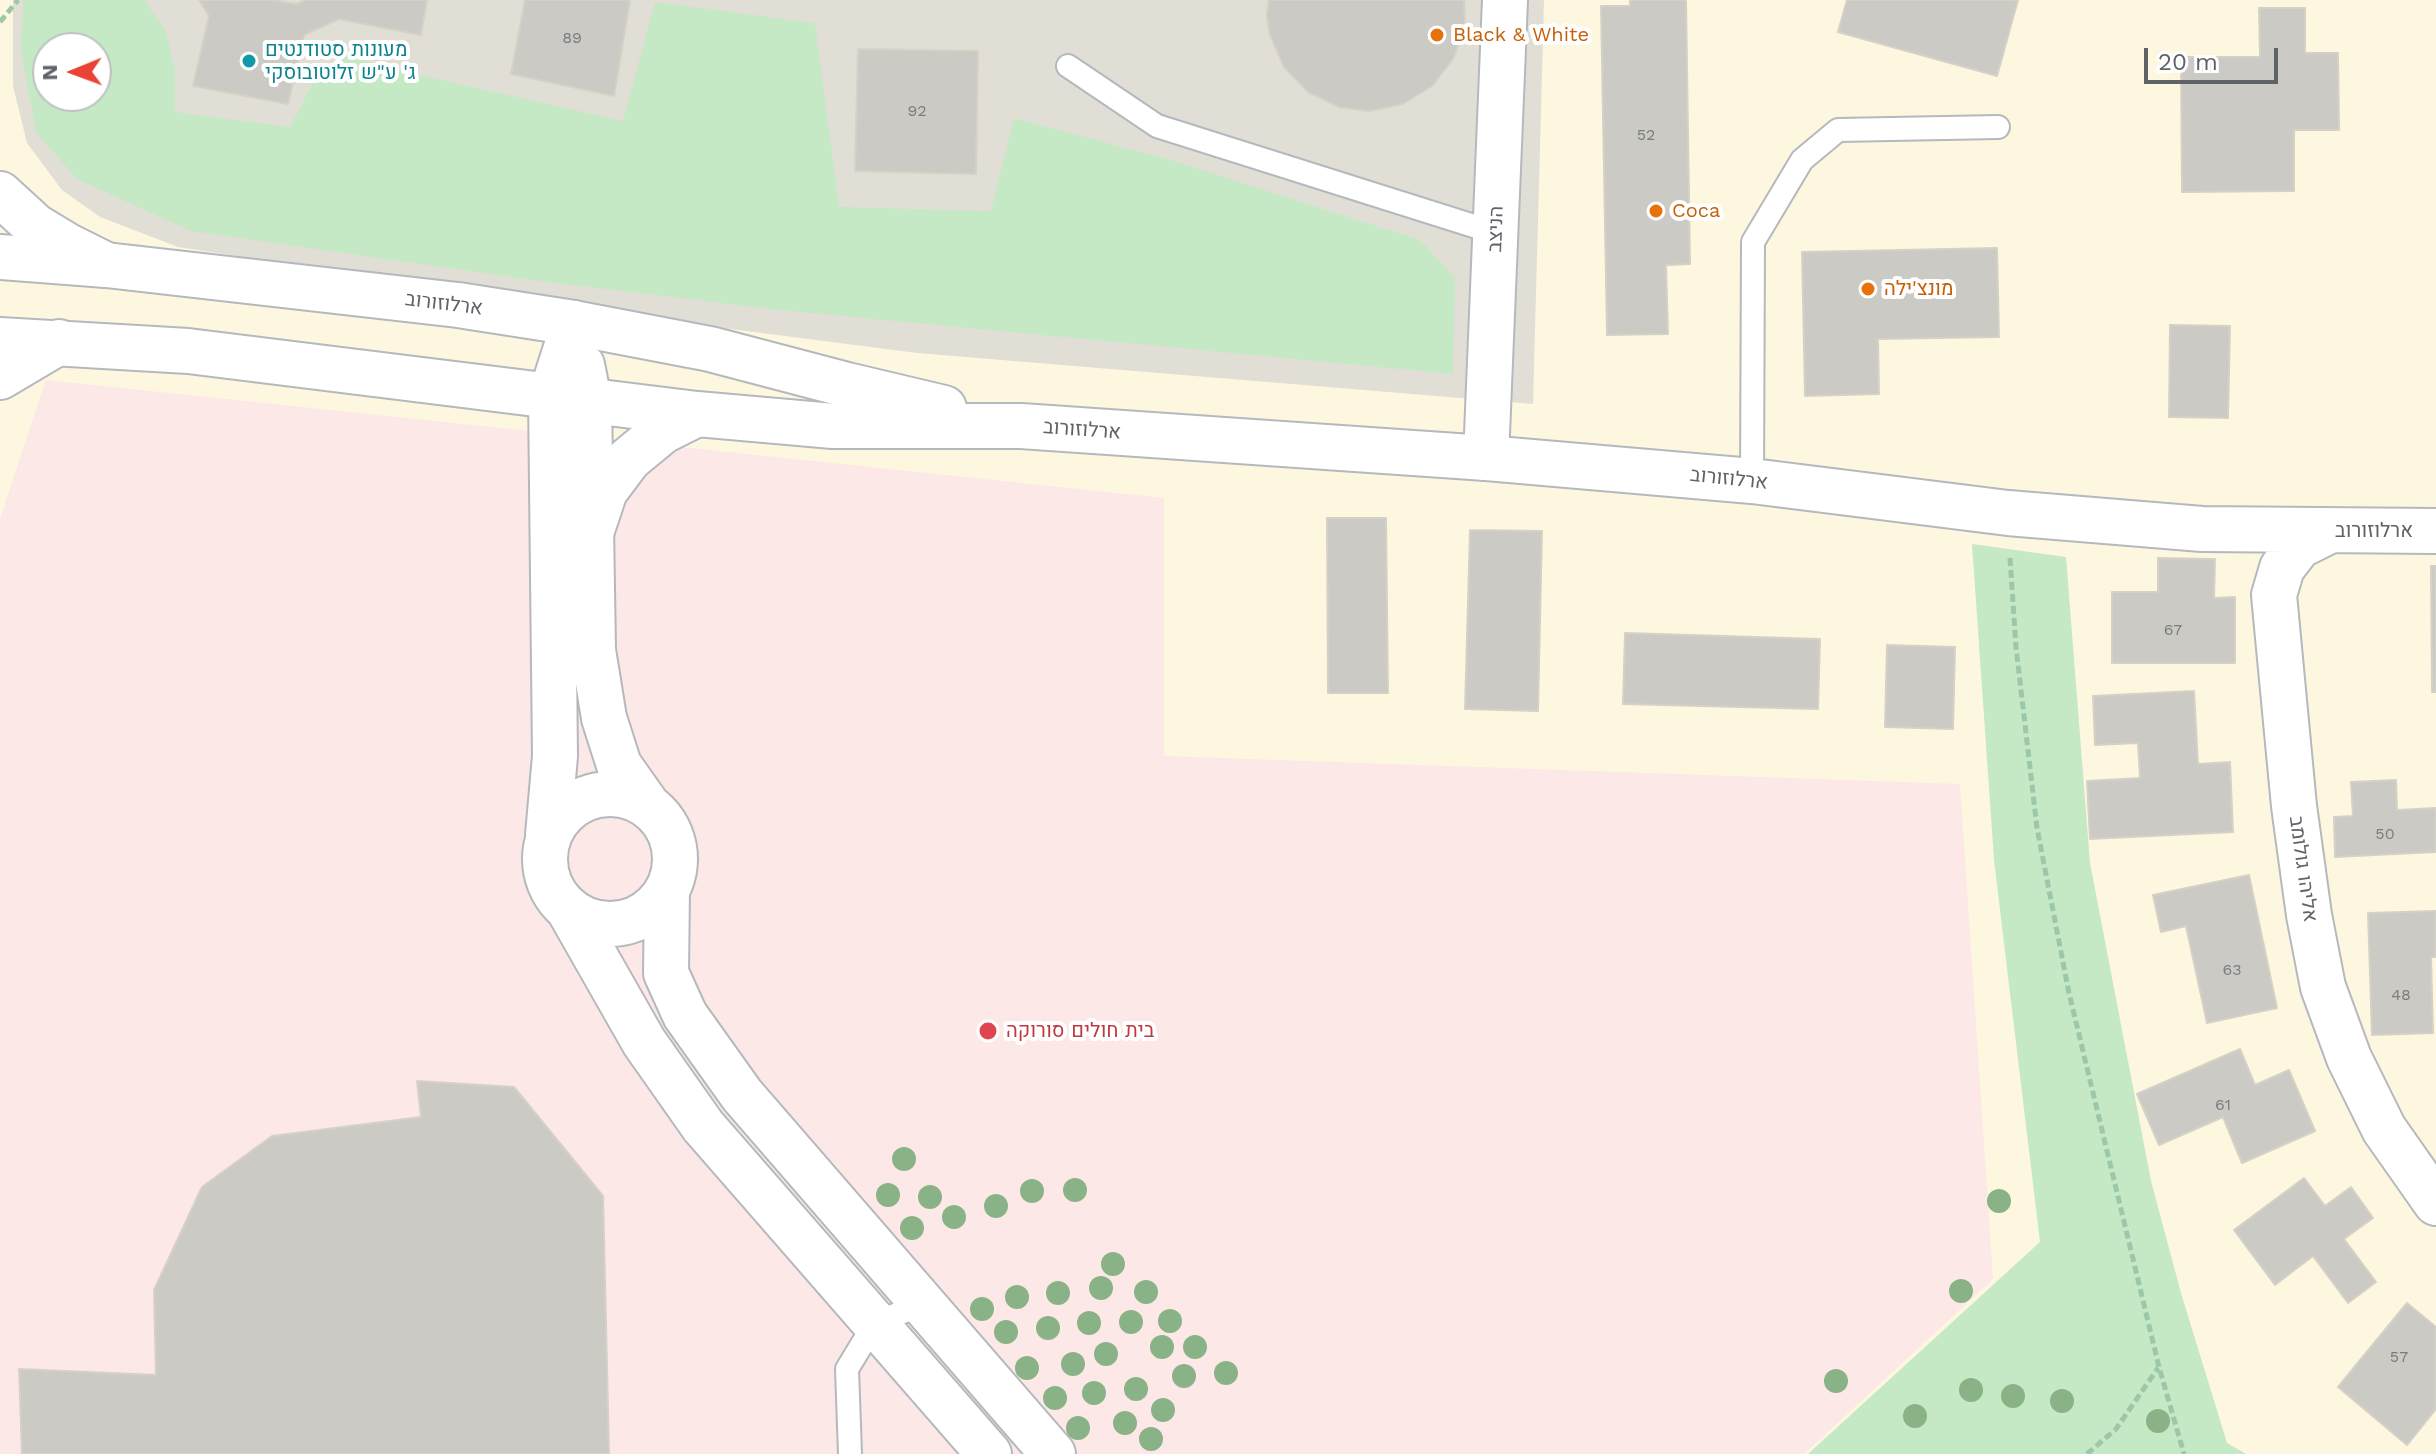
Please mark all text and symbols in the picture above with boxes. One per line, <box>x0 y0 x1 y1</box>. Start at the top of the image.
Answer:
place label: Black & White <box>1453 23 1589 47</box>
marker: Black & White <box>1428 26 1446 44</box>
house number: 89 <box>562 28 582 48</box>
north arrow <box>32 32 112 112</box>
scale bar <box>2148 32 2282 82</box>
place label: מעונות סטודנטים ג' ע"ש זלוטובוסקי <box>265 38 416 85</box>
text: 20 m <box>2158 48 2218 76</box>
marker: מעונות סטודנטים ג' ע"ש זלוטובוסקי <box>240 52 258 70</box>
text: N <box>37 64 62 81</box>
house number: 92 <box>907 101 927 121</box>
house number: 52 <box>1637 125 1655 145</box>
place label: Coca <box>1672 199 1720 223</box>
marker: Coca <box>1647 202 1665 220</box>
street label: הניצב <box>1483 205 1509 253</box>
place label: מונצ'ילה <box>1884 277 1954 301</box>
marker: מונצ'ילה <box>1859 280 1877 298</box>
street label: ארלוזורוב <box>404 287 484 321</box>
street label: ארלוזורוב <box>1042 415 1122 445</box>
street label: ארלוזורוב <box>1689 463 1769 495</box>
street label: ארלוזורוב <box>2335 519 2413 543</box>
house number: 67 <box>2164 620 2182 640</box>
street label: אליהו גולומב <box>2284 815 2322 923</box>
house number: 50 <box>2375 824 2395 844</box>
house number: 63 <box>2222 960 2242 980</box>
house number: 48 <box>2391 985 2411 1005</box>
place label: בית חולים סורוקה <box>1006 1019 1154 1043</box>
marker: בית חולים סורוקה <box>977 1020 999 1042</box>
house number: 61 <box>2215 1095 2231 1115</box>
house number: 57 <box>2390 1347 2408 1367</box>

